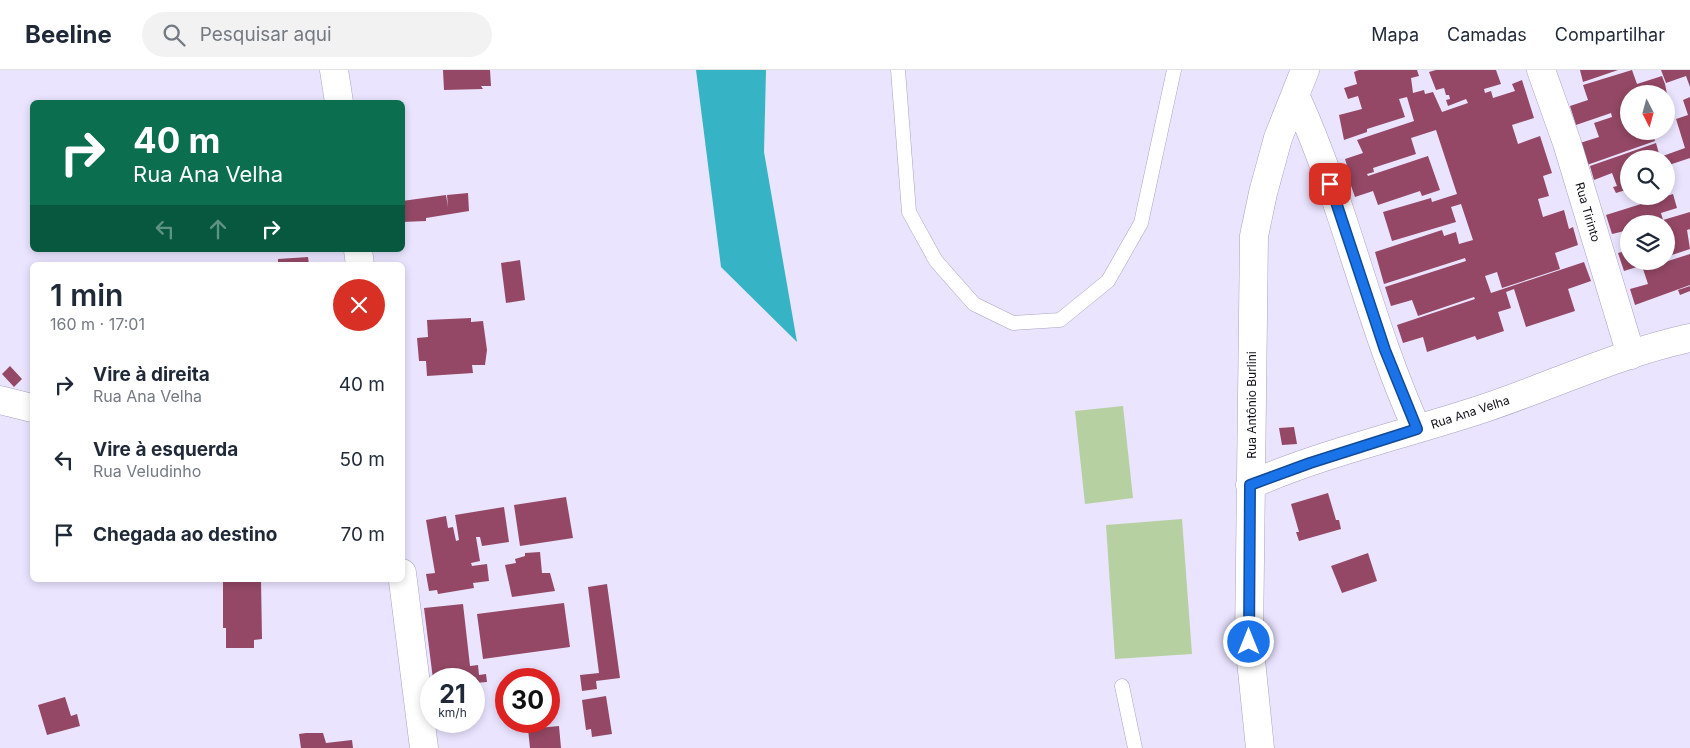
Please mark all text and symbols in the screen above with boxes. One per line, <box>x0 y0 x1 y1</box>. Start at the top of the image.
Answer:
search box <box>142 12 492 57</box>
text: Beeline <box>25 20 112 49</box>
icon: search <box>160 21 188 49</box>
text: Pesquisar aqui <box>200 23 332 46</box>
text: Mapa <box>1371 24 1419 45</box>
text: Camadas <box>1447 24 1527 45</box>
text: Compartilhar <box>1555 24 1665 45</box>
north arrow <box>1620 85 1675 140</box>
map controls <box>1620 85 1675 270</box>
text: 40 m <box>133 119 221 161</box>
icon: right <box>50 120 115 185</box>
button: search <box>1620 150 1675 205</box>
text: Rua Ana Velha <box>133 161 283 187</box>
pin <box>1309 163 1351 205</box>
icon: arrive <box>1316 170 1344 198</box>
street label: Rua Tirinto <box>1572 180 1604 244</box>
icon: left <box>151 215 179 243</box>
icon: ahead <box>204 215 232 243</box>
icon: right <box>257 215 285 243</box>
button: layers <box>1620 215 1675 270</box>
text: 1 min <box>50 277 123 313</box>
button: close <box>333 279 385 331</box>
text: 160 m · 17:01 <box>50 314 145 334</box>
street label: Rua Antônio Burlini <box>1244 351 1259 459</box>
text: Vire à direita <box>93 363 210 386</box>
icon: right <box>50 371 78 399</box>
text: 40 m <box>339 373 385 396</box>
text: Rua Ana Velha <box>93 386 202 406</box>
street label: Rua Ana Velha <box>1429 392 1511 432</box>
text: Vire à esquerda <box>93 438 238 461</box>
icon: left <box>50 446 78 474</box>
text: 50 m <box>339 448 385 471</box>
text: Rua Veludinho <box>93 461 201 481</box>
icon: arrive <box>50 521 78 549</box>
text: Chegada ao destino <box>93 523 277 546</box>
text: 70 m <box>341 523 385 546</box>
position arrow <box>1222 615 1274 667</box>
speed limit sign: 30 <box>495 668 560 733</box>
text: 21 <box>439 679 466 709</box>
text: km/h <box>438 705 467 720</box>

